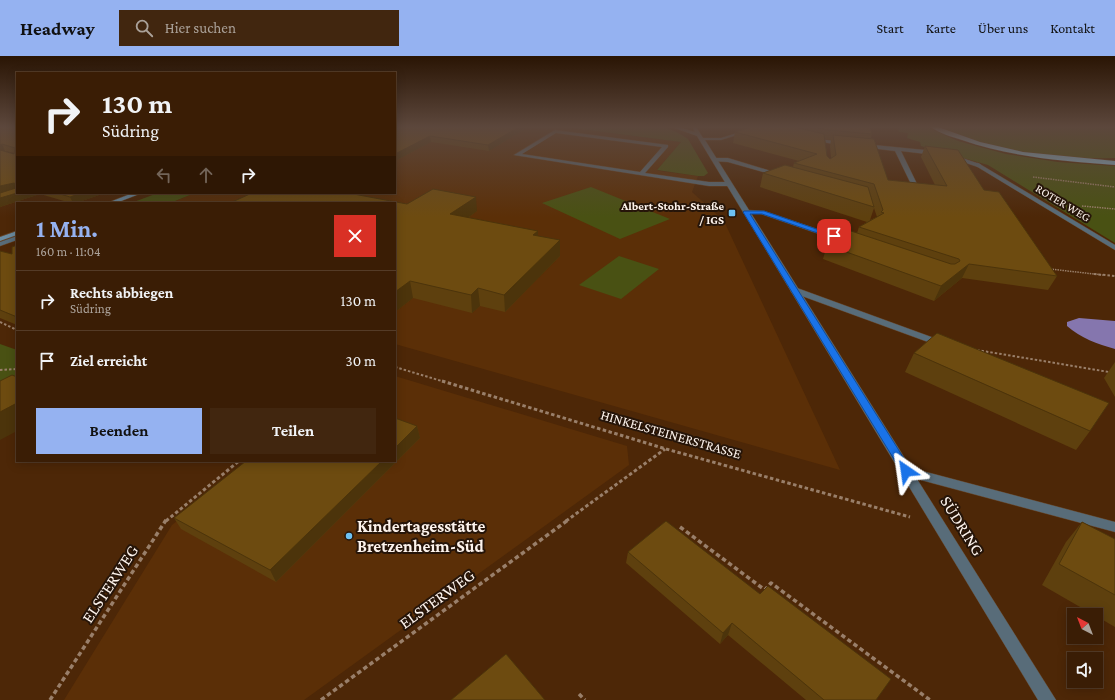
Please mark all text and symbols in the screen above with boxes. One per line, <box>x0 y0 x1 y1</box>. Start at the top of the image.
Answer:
search box <box>119 10 399 46</box>
icon: search <box>133 17 155 39</box>
text: Headway <box>20 18 95 39</box>
text: Hier suchen <box>165 20 236 36</box>
text: Start <box>877 20 904 36</box>
text: Karte <box>926 20 956 36</box>
text: Über uns <box>978 20 1028 36</box>
text: Kontakt <box>1050 20 1095 36</box>
icon: right <box>36 88 88 140</box>
text: 130 m <box>102 88 172 119</box>
text: Südring <box>102 121 159 141</box>
icon: left <box>153 164 175 186</box>
icon: ahead <box>195 164 217 186</box>
icon: right <box>237 164 259 186</box>
street label: ROTER WEG <box>1033 181 1093 225</box>
place label: Albert-Stohr-Straße / IGS <box>620 199 724 227</box>
marker: Albert-Stohr-Straße / IGS <box>727 208 737 218</box>
text: 1 Min. <box>36 215 98 242</box>
button: close <box>334 215 376 257</box>
pin <box>817 219 851 253</box>
icon: arrive <box>823 225 845 247</box>
text: 160 m · 11:04 <box>36 244 101 259</box>
text: Rechts abbiegen <box>70 285 173 301</box>
icon: right <box>36 290 58 312</box>
text: 130 m <box>341 293 376 309</box>
text: Südring <box>70 301 111 316</box>
icon: arrive <box>36 350 58 372</box>
text: Ziel erreicht <box>70 353 147 369</box>
text: 30 m <box>346 353 376 369</box>
street label: HINKELSTEINERSTRASSE <box>599 406 744 462</box>
button: Beenden <box>36 408 202 454</box>
button: Teilen <box>210 408 376 454</box>
position arrow <box>885 450 927 492</box>
street label: SÜDRING <box>936 493 988 560</box>
place label: Kindertagesstätte Bretzenheim-Süd <box>357 517 486 556</box>
marker: Kindertagesstätte Bretzenheim-Süd <box>344 531 354 541</box>
street label: ELSTERWEG <box>78 541 142 626</box>
street label: ELSTERWEG <box>396 565 479 633</box>
north arrow <box>1067 608 1103 644</box>
map controls <box>1067 608 1103 688</box>
button: sound <box>1067 652 1103 688</box>

